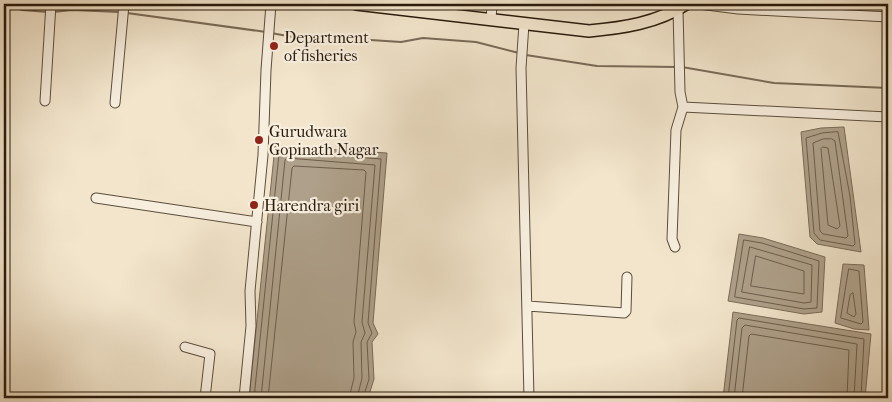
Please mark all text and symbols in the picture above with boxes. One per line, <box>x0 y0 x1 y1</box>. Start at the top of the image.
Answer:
place label: Department of fisheries <box>284 28 369 65</box>
marker: Department of fisheries <box>268 40 280 52</box>
place label: Gurudwara Gopinath Nagar <box>269 122 379 159</box>
marker: Gurudwara Gopinath Nagar <box>253 134 265 146</box>
place label: Harendra giri <box>264 196 359 215</box>
marker: Harendra giri <box>248 199 260 211</box>

